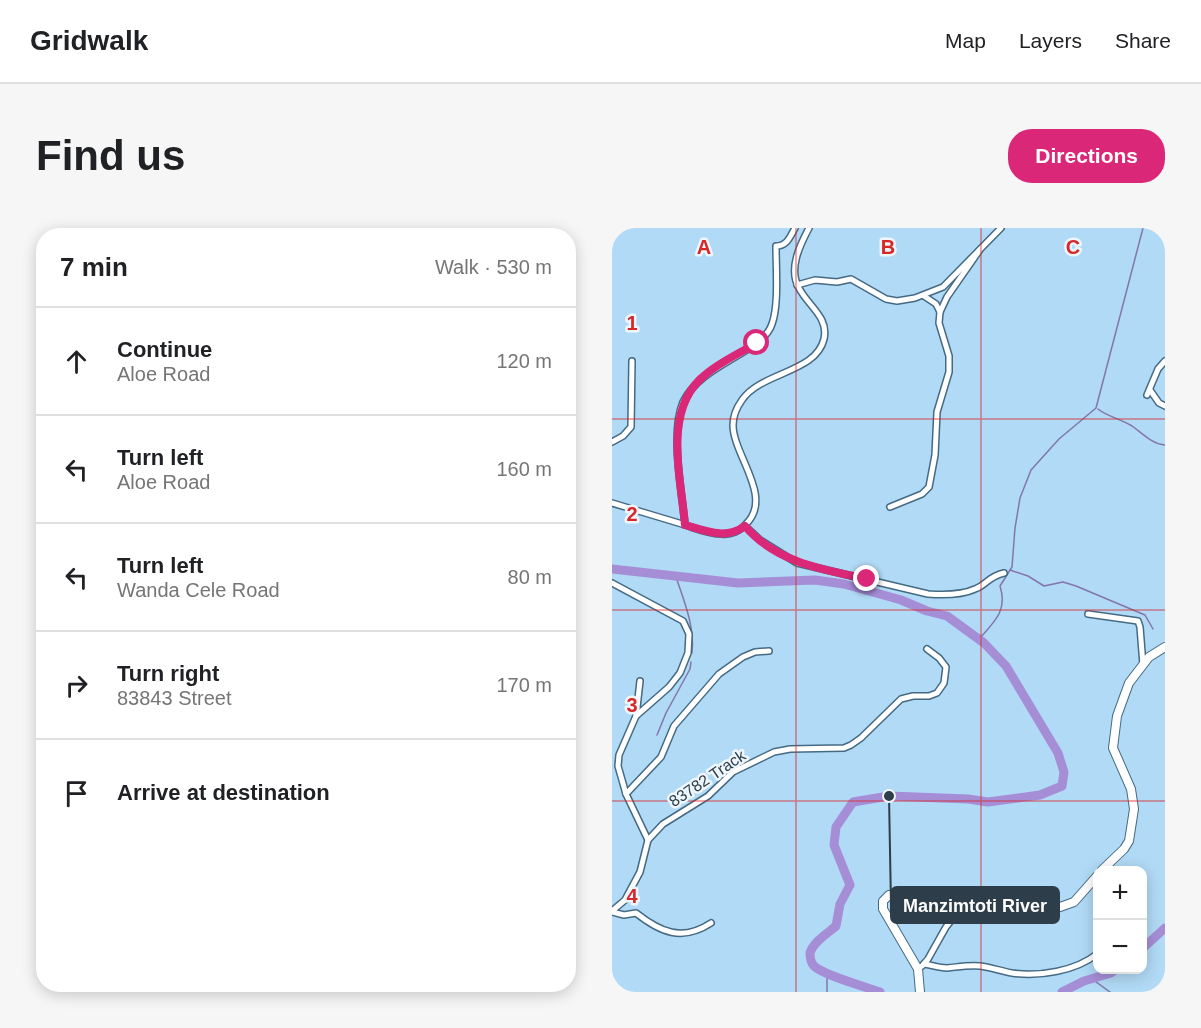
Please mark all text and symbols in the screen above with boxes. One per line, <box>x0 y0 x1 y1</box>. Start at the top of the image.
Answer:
text: Gridwalk <box>30 25 148 56</box>
text: Map <box>945 29 986 52</box>
text: Layers <box>1019 29 1082 52</box>
text: Share <box>1115 29 1171 52</box>
button: Directions <box>1008 129 1165 183</box>
text: Find us <box>36 132 185 179</box>
text: A <box>697 236 711 258</box>
text: B <box>881 236 895 258</box>
text: C <box>1066 236 1080 258</box>
text: 7 min <box>60 252 128 282</box>
text: Walk · 530 m <box>435 256 552 278</box>
text: 1 <box>626 312 638 334</box>
route start <box>743 329 769 355</box>
text: Continue <box>117 337 212 362</box>
icon: ahead <box>60 345 93 378</box>
text: 120 m <box>496 350 552 372</box>
text: Aloe Road <box>117 363 210 385</box>
text: Turn left <box>117 445 203 470</box>
icon: left <box>60 453 93 486</box>
text: 160 m <box>496 458 552 480</box>
text: Aloe Road <box>117 471 210 493</box>
text: 2 <box>626 503 638 525</box>
text: Turn left <box>117 553 203 578</box>
icon: left <box>60 561 93 594</box>
route end <box>853 565 879 591</box>
text: 80 m <box>508 566 552 588</box>
text: Wanda Cele Road <box>117 579 280 601</box>
text: Turn right <box>117 661 219 686</box>
icon: right <box>60 669 93 702</box>
text: 170 m <box>496 674 552 696</box>
text: 83843 Street <box>117 687 232 709</box>
text: 3 <box>626 694 638 716</box>
street label: 83782 Track <box>666 746 749 810</box>
icon: arrive <box>60 777 93 810</box>
text: Arrive at destination <box>117 780 330 805</box>
map controls <box>1093 866 1147 974</box>
button: + <box>1093 866 1147 920</box>
text: 4 <box>626 885 638 907</box>
callout: Manzimtoti River <box>891 887 1059 923</box>
text: Manzimtoti River <box>903 896 1047 916</box>
button: − <box>1093 920 1147 974</box>

